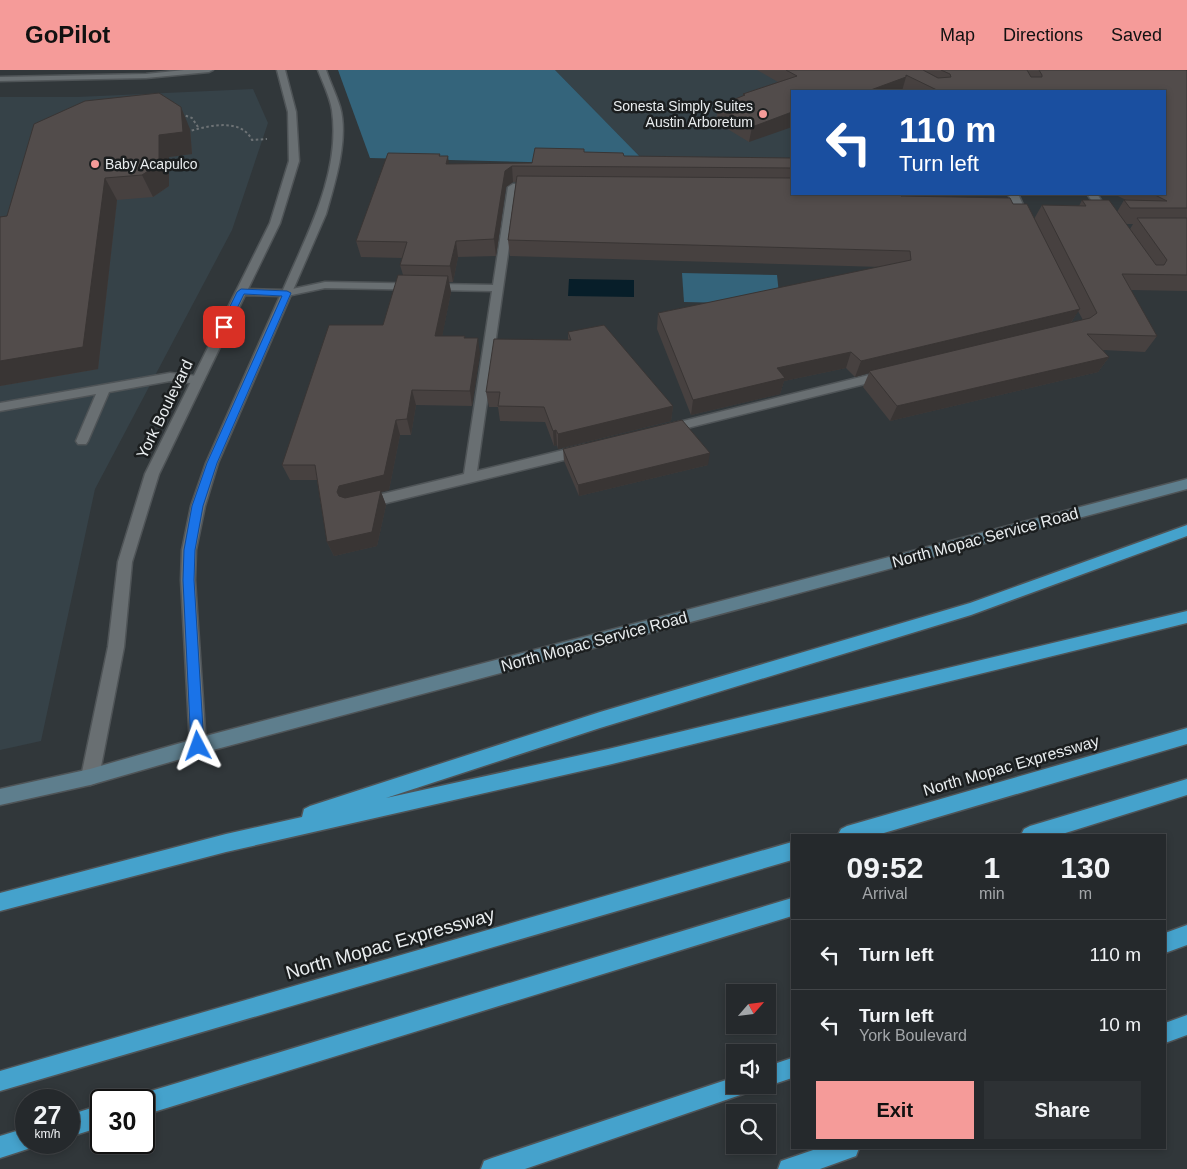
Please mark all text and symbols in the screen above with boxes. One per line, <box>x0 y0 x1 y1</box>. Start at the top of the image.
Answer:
text: GoPilot <box>25 21 110 48</box>
text: Map <box>940 25 975 45</box>
text: Directions <box>1003 25 1083 45</box>
text: Saved <box>1111 25 1162 45</box>
place label: Sonesta Simply Suites Austin Arboretum <box>613 98 753 130</box>
marker: Sonesta Simply Suites Austin Arboretum <box>757 108 769 120</box>
icon: left <box>816 110 881 175</box>
text: 110 m <box>899 110 996 149</box>
text: Turn left <box>899 151 979 176</box>
place label: Baby Acapulco <box>105 156 198 172</box>
marker: Baby Acapulco <box>89 158 101 170</box>
pin <box>203 306 245 348</box>
icon: arrive <box>210 313 238 341</box>
street label: York Boulevard <box>133 357 196 461</box>
street label: North Mopac Service Road <box>890 504 1080 571</box>
street label: North Mopac Service Road <box>499 608 689 675</box>
position arrow <box>171 719 223 771</box>
street label: North Mopac Expressway <box>921 732 1101 799</box>
text: 09:52 <box>847 851 923 884</box>
text: 1 <box>983 851 1000 884</box>
text: 130 <box>1060 851 1110 884</box>
text: Arrival <box>862 885 908 902</box>
text: min <box>979 885 1005 902</box>
text: m <box>1079 885 1092 902</box>
street label: North Mopac Expressway <box>283 903 498 983</box>
icon: left <box>816 941 844 969</box>
text: Turn left <box>859 944 934 965</box>
text: 110 m <box>1090 944 1141 965</box>
north arrow <box>726 984 776 1034</box>
map controls <box>726 984 776 1154</box>
text: Turn left <box>859 1005 934 1026</box>
icon: left <box>816 1011 844 1039</box>
text: 10 m <box>1099 1014 1141 1035</box>
text: York Boulevard <box>859 1027 967 1044</box>
button: sound <box>726 1044 776 1094</box>
button: Exit <box>816 1081 974 1139</box>
button: Share <box>984 1081 1141 1139</box>
speed limit sign: 30 <box>90 1089 155 1154</box>
text: 27 <box>34 1101 61 1129</box>
button: search <box>726 1104 776 1154</box>
text: km/h <box>34 1127 61 1141</box>

